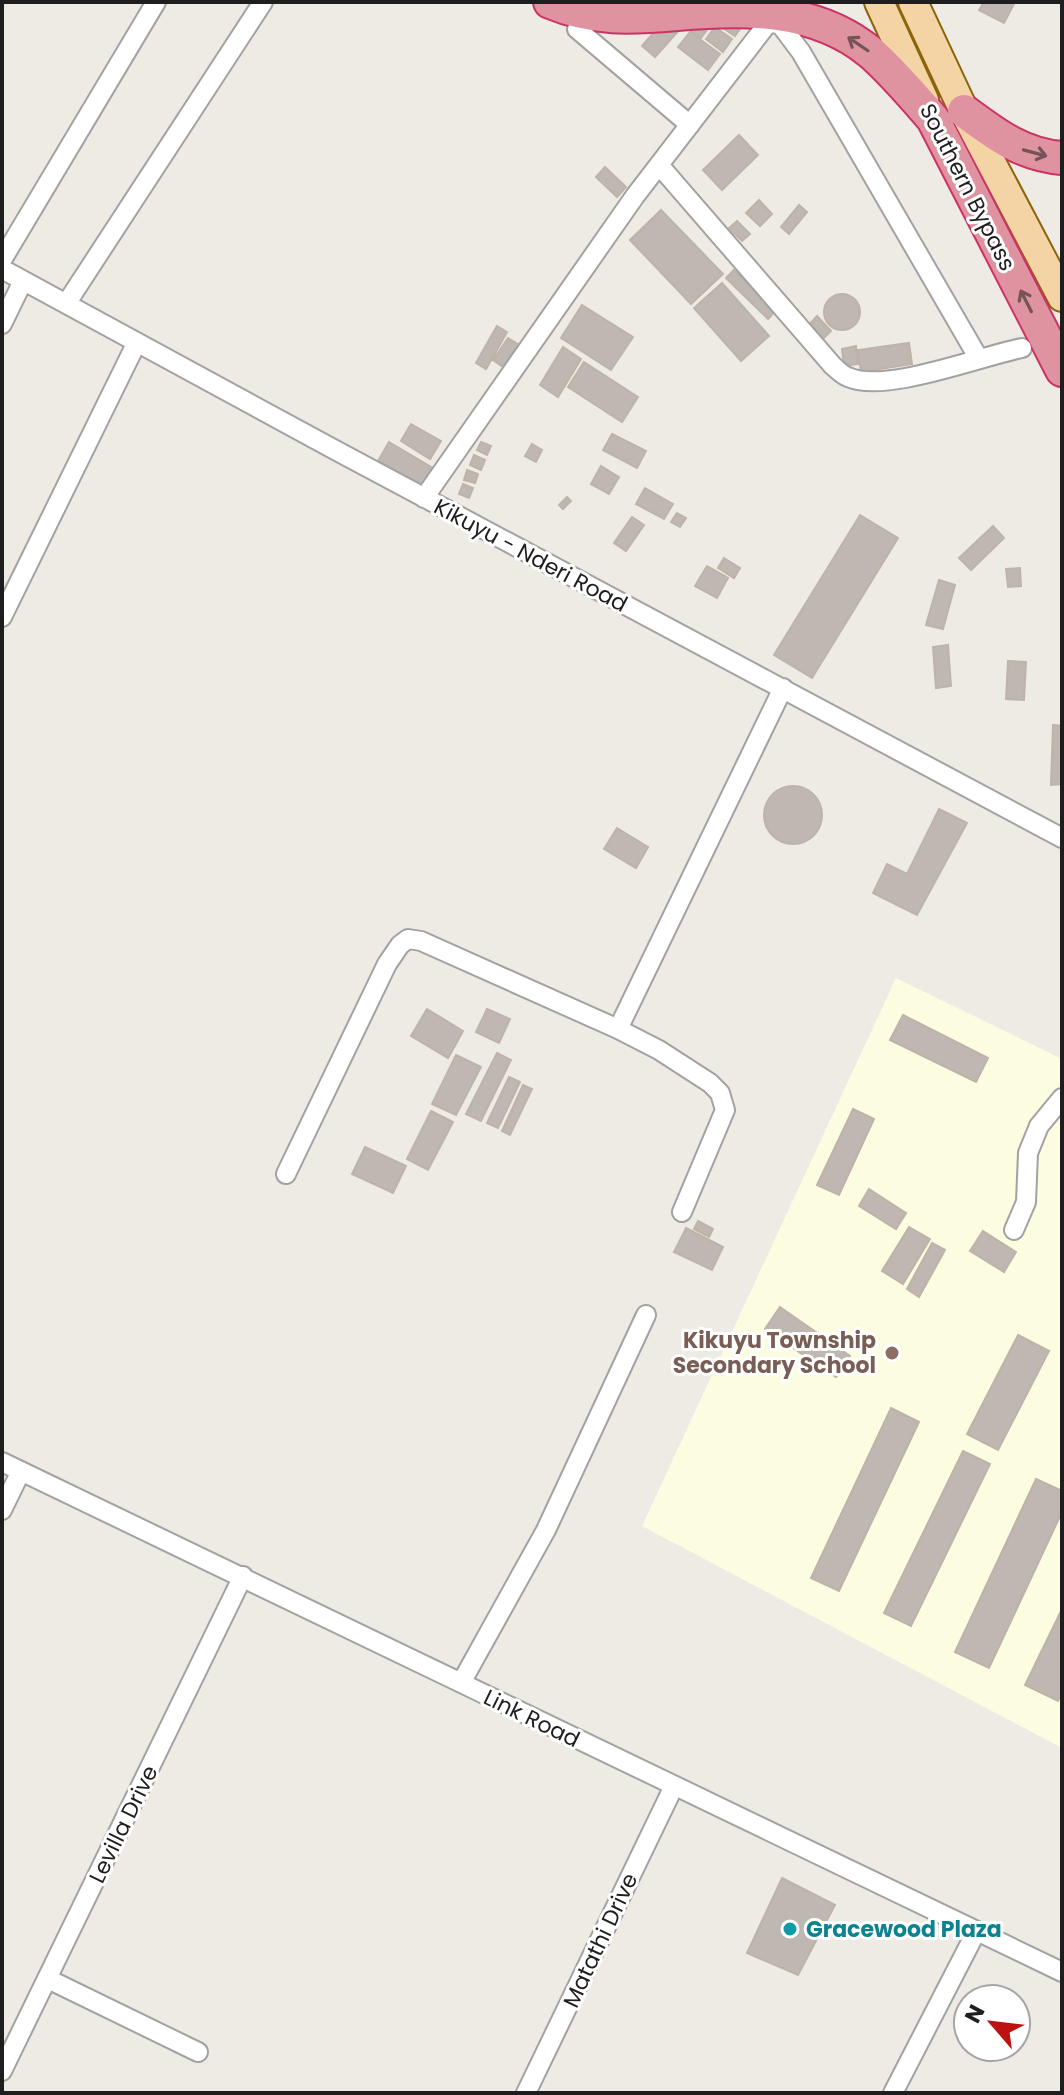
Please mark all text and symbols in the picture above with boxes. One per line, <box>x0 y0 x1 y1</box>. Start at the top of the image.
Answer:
one-way arrow <box>848 36 870 52</box>
street label: Southern Bypass <box>912 98 1023 276</box>
one-way arrow <box>1022 147 1048 162</box>
one-way arrow <box>1018 290 1034 313</box>
street label: Kikuyu - Nderi Road <box>429 491 633 620</box>
place label: Kikuyu Township Secondary School <box>673 1325 876 1381</box>
marker: Kikuyu Township Secondary School <box>883 1344 901 1362</box>
street label: Link Road <box>479 1682 585 1755</box>
street label: Levilla Drive <box>82 1760 165 1888</box>
street label: Matathi Drive <box>556 1868 645 2013</box>
place label: Gracewood Plaza <box>806 1914 1002 1945</box>
marker: Gracewood Plaza <box>781 1920 799 1938</box>
north arrow <box>952 1983 1032 2063</box>
text: N <box>957 1999 992 2028</box>

